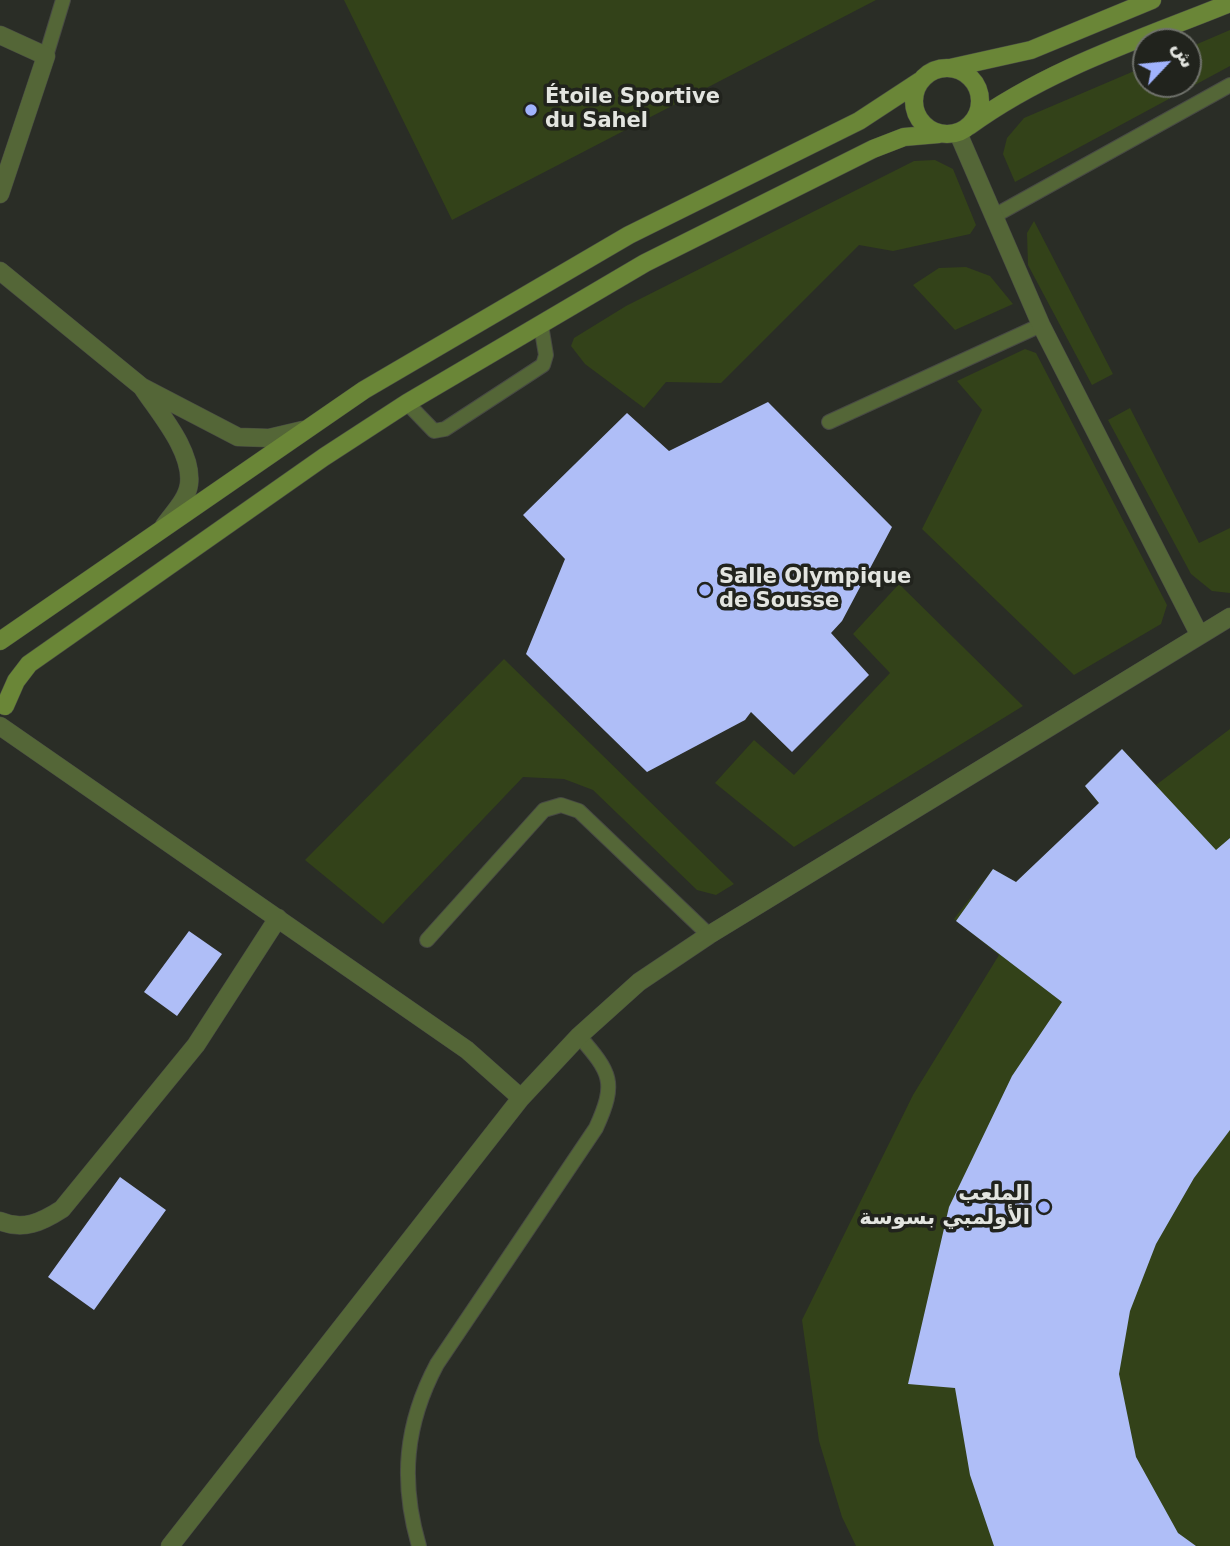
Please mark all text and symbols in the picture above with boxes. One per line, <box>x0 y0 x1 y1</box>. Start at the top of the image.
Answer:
north arrow <box>1132 28 1202 98</box>
text: ش <box>1168 38 1200 71</box>
place label: Étoile Sportive du Sahel <box>545 85 720 135</box>
marker: Étoile Sportive du Sahel <box>523 102 539 118</box>
place label: Salle Olympique de Sousse <box>719 565 911 615</box>
marker: Salle Olympique de Sousse <box>697 582 713 598</box>
place label: الملعب الأولمبي بسوسة <box>859 1182 1030 1232</box>
marker: الملعب الأولمبي بسوسة <box>1036 1199 1052 1215</box>

